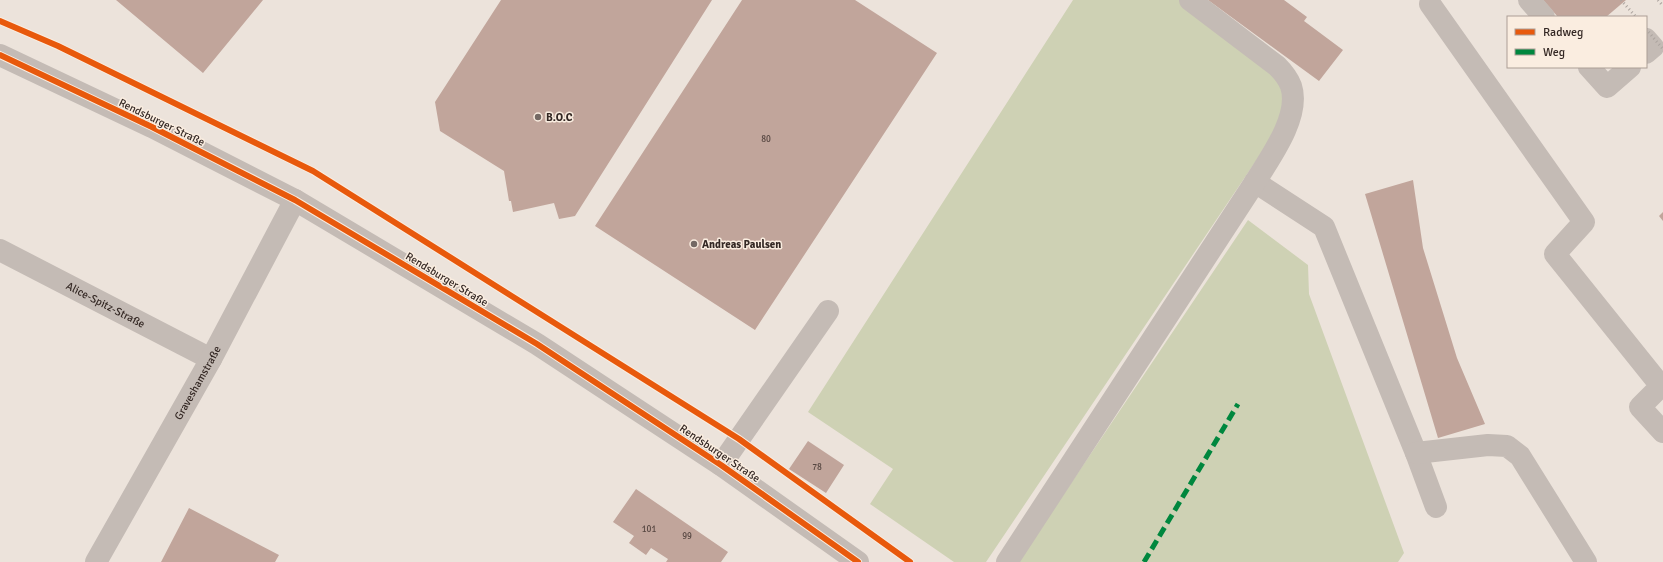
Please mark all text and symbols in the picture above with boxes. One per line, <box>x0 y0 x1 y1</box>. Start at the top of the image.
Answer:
legend <box>1507 16 1647 68</box>
text: Radweg <box>1543 25 1583 40</box>
text: Weg <box>1543 45 1565 60</box>
street label: Rendsburger Straße <box>117 96 207 149</box>
place label: B.O.C <box>546 111 573 124</box>
marker: B.O.C <box>533 112 543 122</box>
house number: 80 <box>761 134 771 145</box>
place label: Andreas Paulsen <box>702 238 781 251</box>
marker: Andreas Paulsen <box>689 239 699 249</box>
street label: Rendsburger Straße <box>403 250 490 309</box>
street label: Alice-Spitz-Straße <box>64 279 147 331</box>
street label: Graveshamstraße <box>172 344 224 422</box>
street label: Rendsburger Straße <box>677 422 762 485</box>
house number: 78 <box>812 462 822 473</box>
house number: 101 <box>642 524 656 535</box>
house number: 99 <box>682 531 692 542</box>

